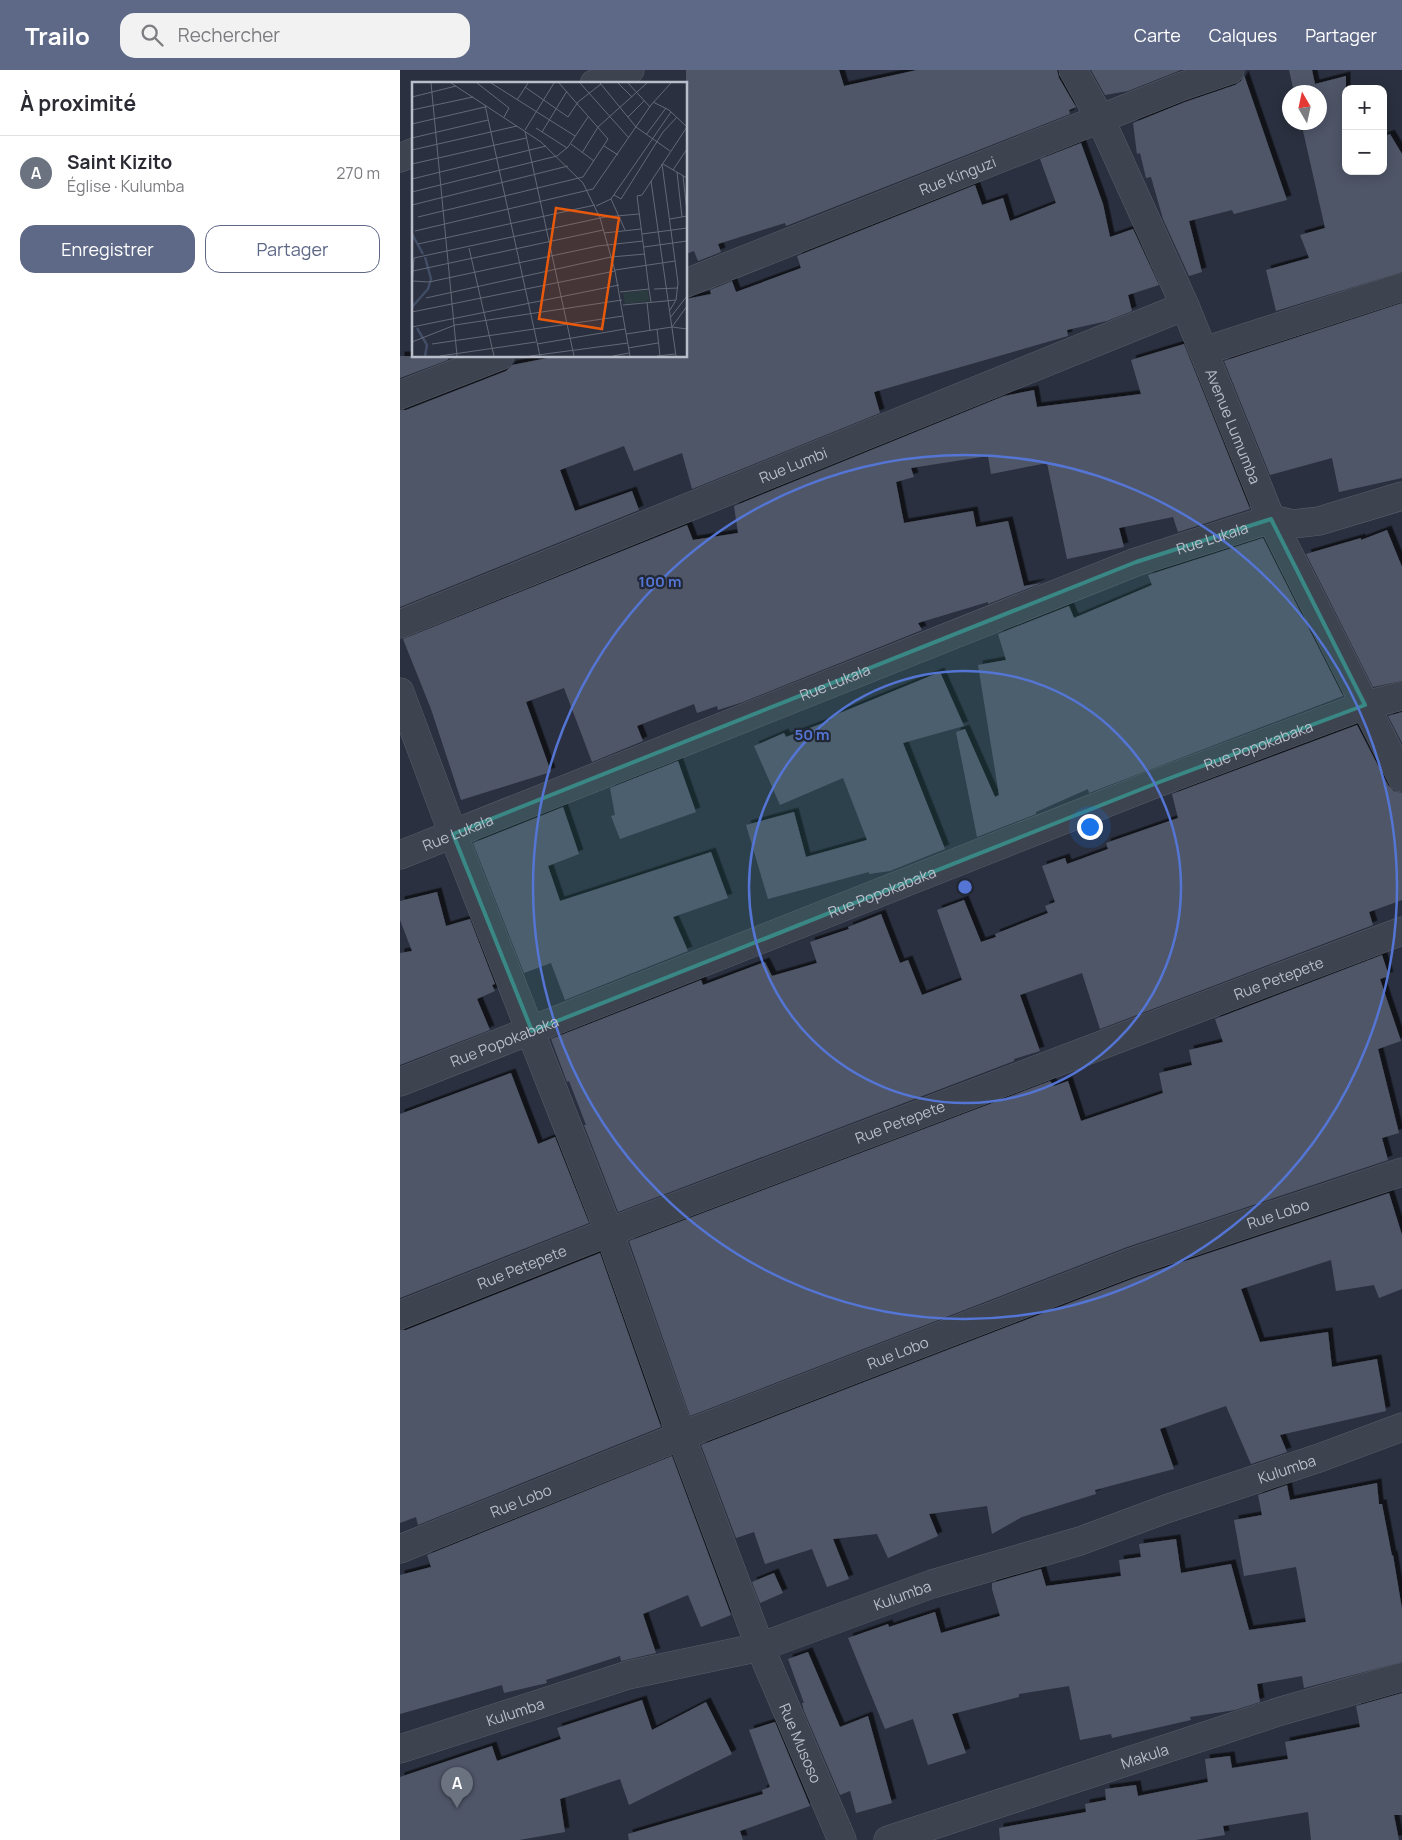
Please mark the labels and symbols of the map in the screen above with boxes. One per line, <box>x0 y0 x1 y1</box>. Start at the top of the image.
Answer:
inset map <box>412 82 688 358</box>
north arrow <box>1282 85 1327 130</box>
street label: Rue Kinguzi <box>916 151 999 200</box>
street label: Avenue Lumumba <box>1201 365 1266 487</box>
street label: Rue Lumbi <box>756 442 830 488</box>
street label: Rue Lukala <box>1173 516 1251 559</box>
text: 100 m <box>639 571 681 592</box>
street label: Rue Lukala <box>796 658 873 705</box>
street label: Rue Popokabaka <box>1201 715 1316 775</box>
text: 50 m <box>794 724 830 745</box>
street label: Rue Lukala <box>419 809 496 856</box>
your location <box>1077 814 1103 840</box>
street label: Rue Popokabaka <box>825 861 939 923</box>
centre of rings <box>956 878 974 896</box>
street label: Rue Petepete <box>1231 951 1327 1004</box>
street label: Rue Popokabaka <box>447 1010 561 1072</box>
street label: Rue Petepete <box>852 1095 948 1148</box>
street label: Rue Lobo <box>1244 1193 1312 1234</box>
street label: Rue Petepete <box>474 1239 570 1294</box>
street label: Rue Lobo <box>864 1331 932 1374</box>
street label: Kulumba <box>1255 1449 1318 1488</box>
street label: Rue Lobo <box>487 1479 555 1522</box>
street label: Kulumba <box>870 1575 934 1615</box>
street label: Kulumba <box>483 1692 547 1731</box>
street label: Rue Musoso <box>774 1700 827 1786</box>
street label: Makula <box>1118 1738 1171 1773</box>
pin: A <box>441 1767 473 1808</box>

